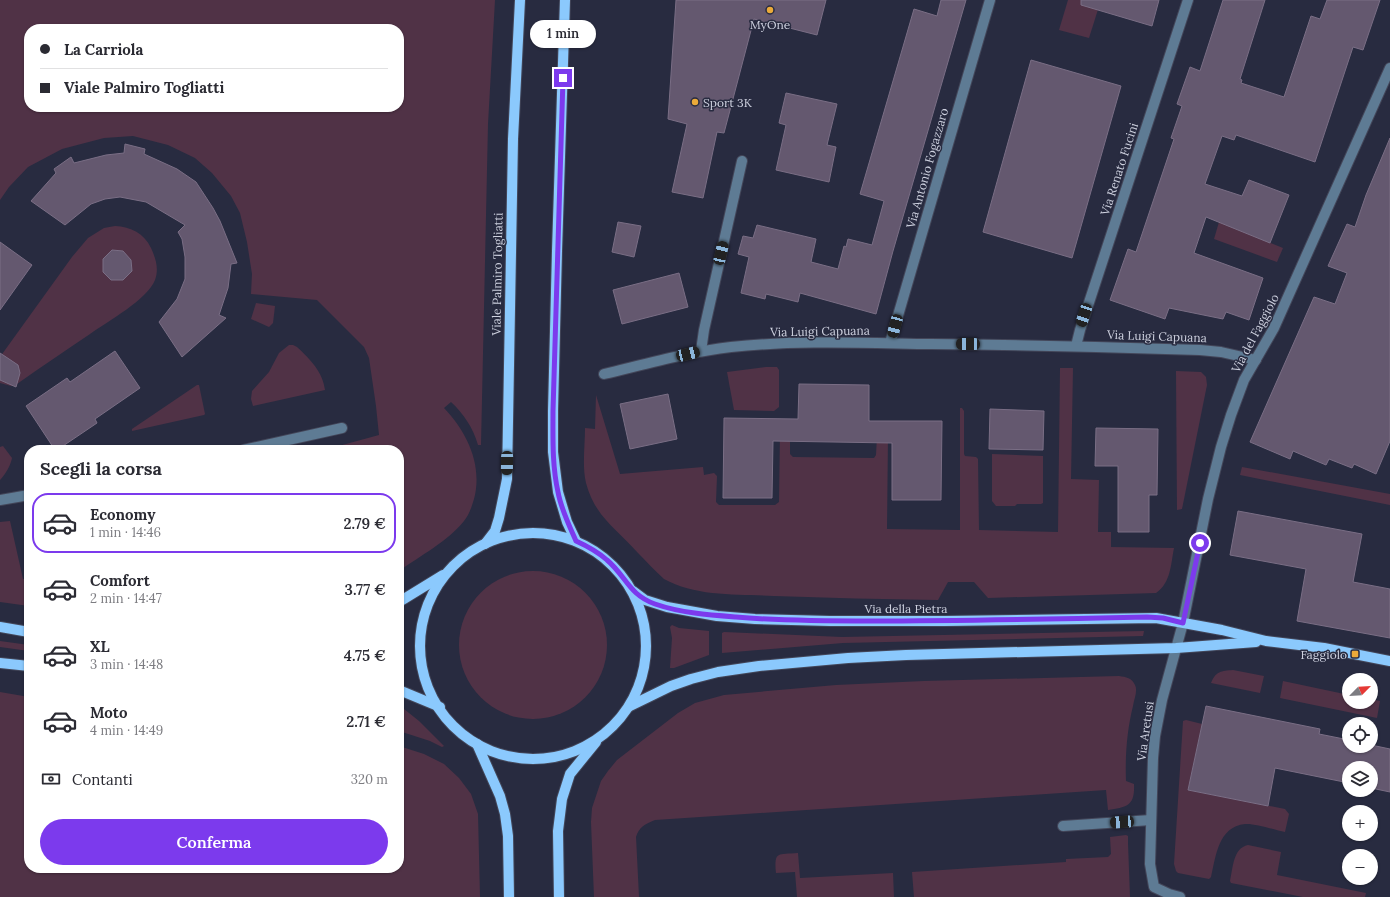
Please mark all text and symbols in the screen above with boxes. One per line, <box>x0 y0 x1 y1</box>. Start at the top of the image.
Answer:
marker: MyOne <box>765 5 775 15</box>
place label: MyOne <box>750 17 791 32</box>
callout: 1 min <box>530 20 596 48</box>
text: 1 min <box>547 25 579 42</box>
text: La Carriola <box>64 40 143 59</box>
route end <box>554 69 572 87</box>
text: Viale Palmiro Togliatti <box>64 78 224 97</box>
place label: Sport 3K <box>703 95 753 110</box>
marker: Sport 3K <box>690 97 700 107</box>
street label: Via Antonio Fogazzaro <box>902 106 951 231</box>
street label: Via Renato Fucini <box>1097 121 1141 218</box>
street label: Viale Palmiro Togliatti <box>488 213 506 336</box>
car <box>712 240 730 266</box>
street label: Via del Faggiolo <box>1227 291 1282 376</box>
car <box>1075 302 1093 328</box>
car <box>886 313 904 339</box>
street label: Via Luigi Capuana <box>769 323 870 339</box>
street label: Via Luigi Capuana <box>1106 327 1207 345</box>
car <box>956 338 980 350</box>
car <box>675 345 701 363</box>
car <box>501 451 513 475</box>
text: Scegli la corsa <box>40 457 162 480</box>
icon: car <box>42 505 78 541</box>
text: Economy <box>90 505 155 524</box>
text: 2.79 € <box>343 514 386 533</box>
text: 1 min · 14:46 <box>90 524 161 541</box>
route start <box>1191 534 1209 552</box>
icon: car <box>42 571 78 607</box>
text: Comfort <box>90 571 150 590</box>
text: 3.77 € <box>345 580 386 599</box>
text: 2 min · 14:47 <box>90 590 162 607</box>
street label: Via della Pietra <box>864 601 947 616</box>
icon: car <box>42 637 78 673</box>
text: XL <box>90 637 110 656</box>
text: 4.75 € <box>344 646 386 665</box>
place label: Faggiolo <box>1300 647 1347 662</box>
marker: Faggiolo <box>1350 649 1360 659</box>
text: 3 min · 14:48 <box>90 656 163 673</box>
north arrow <box>1342 673 1378 709</box>
map controls <box>1342 673 1378 885</box>
street label: Via Aretusi <box>1133 700 1157 763</box>
icon: car <box>42 703 78 739</box>
text: Moto <box>90 703 127 722</box>
text: 2.71 € <box>346 712 386 731</box>
button: locate <box>1342 717 1378 753</box>
text: 4 min · 14:49 <box>90 722 163 739</box>
button: layers <box>1342 761 1378 797</box>
icon: cash <box>40 768 62 790</box>
text: Contanti <box>72 770 133 789</box>
text: 320 m <box>351 771 388 788</box>
button: + <box>1342 805 1378 841</box>
car <box>1110 815 1134 829</box>
button: Conferma <box>40 819 388 865</box>
button: − <box>1342 849 1378 885</box>

